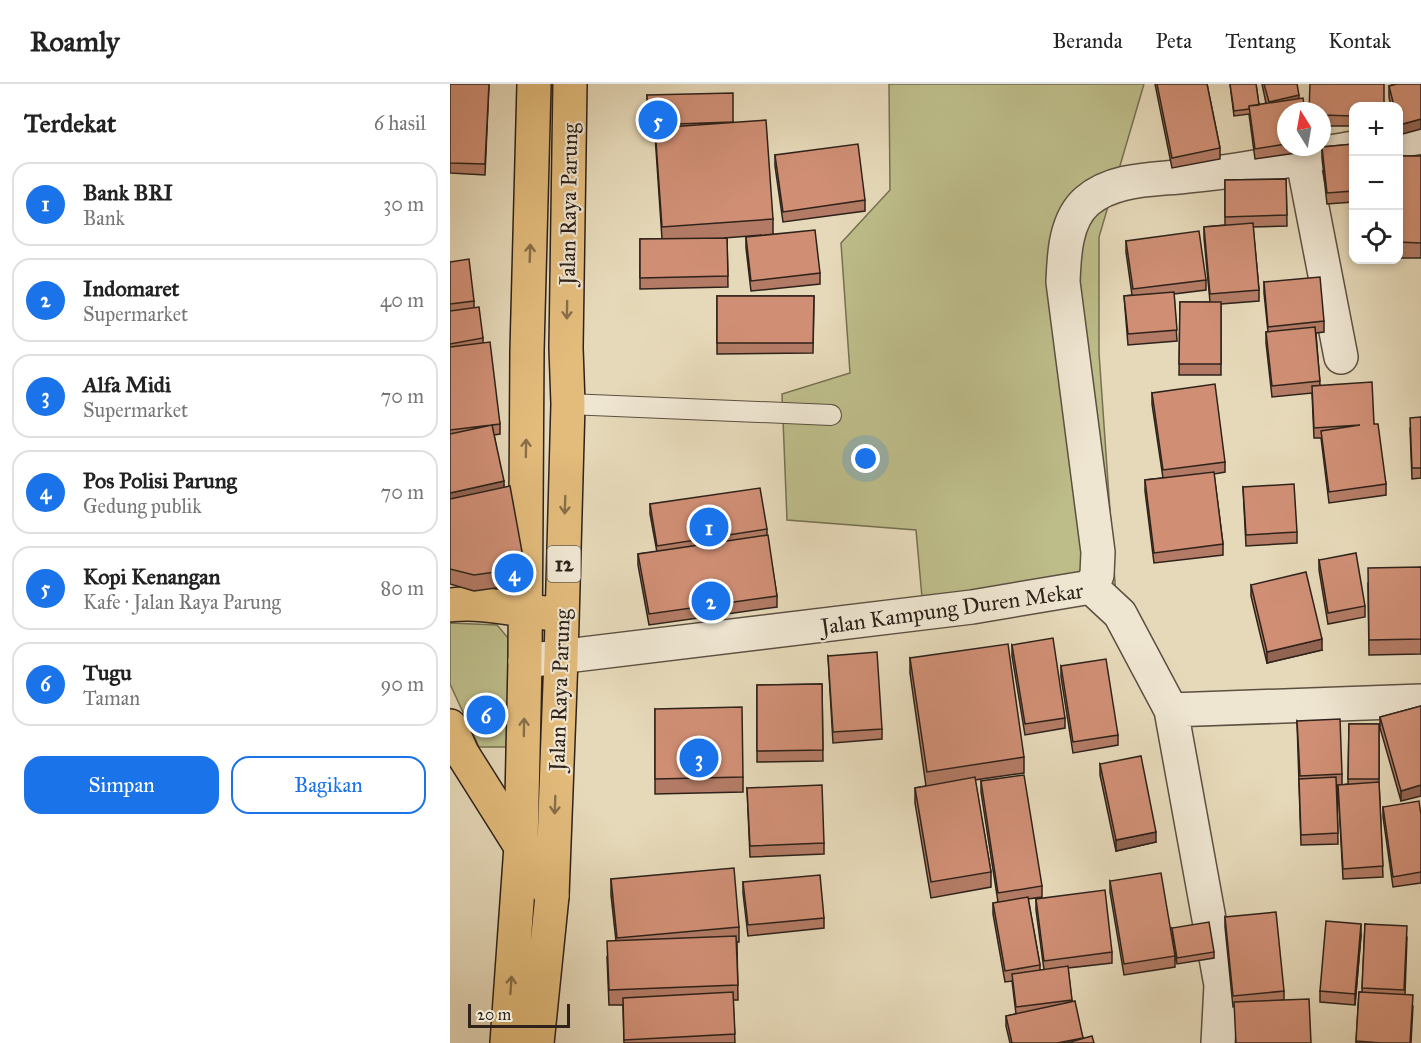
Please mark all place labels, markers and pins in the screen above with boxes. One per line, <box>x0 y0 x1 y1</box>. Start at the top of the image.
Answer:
pin: 5 <box>638 98 678 142</box>
pin: 1 <box>690 504 728 550</box>
pin: 4 <box>494 550 534 596</box>
pin: 2 <box>692 578 730 624</box>
pin: 6 <box>466 692 506 738</box>
pin: 3 <box>680 736 718 780</box>

